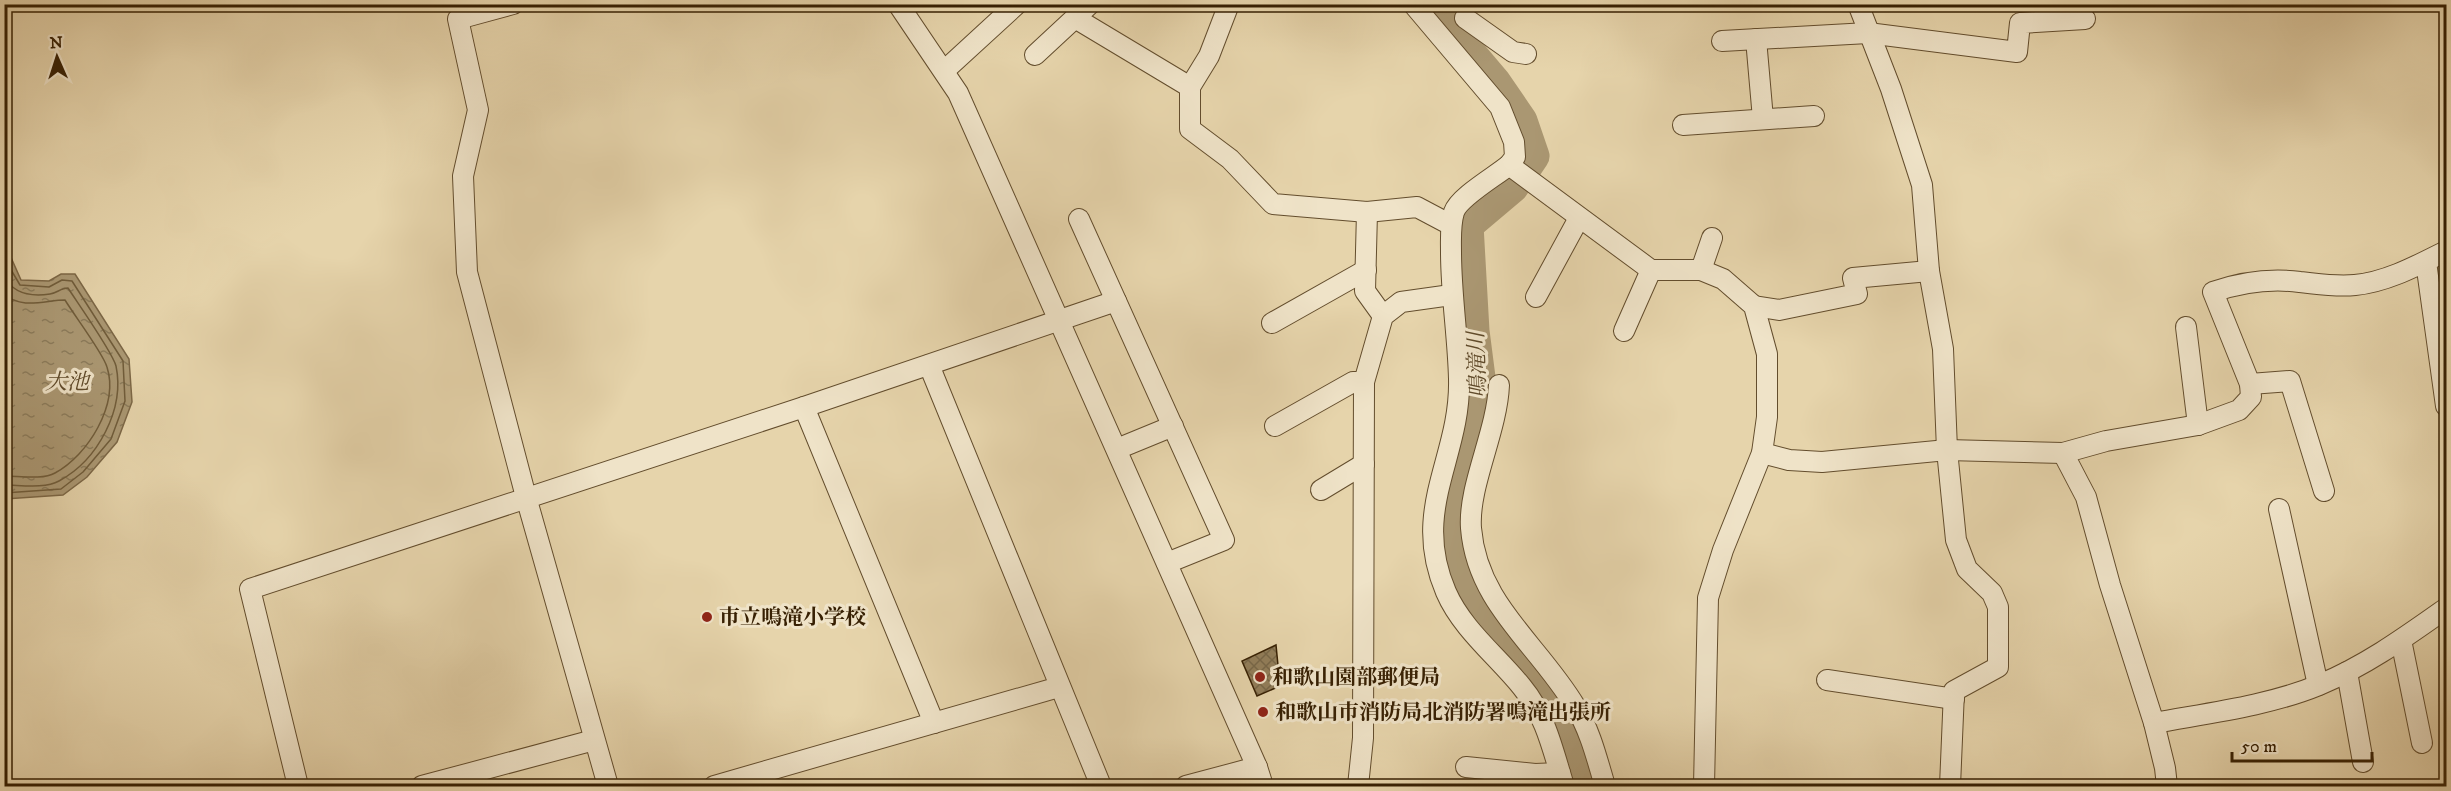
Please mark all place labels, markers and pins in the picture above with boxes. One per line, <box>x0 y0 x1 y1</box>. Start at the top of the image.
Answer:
place label: 市立鳴滝小学校 <box>719 605 866 631</box>
marker: 市立鳴滝小学校 <box>700 610 714 624</box>
place label: 和歌山園部郵便局 <box>1272 665 1440 691</box>
marker: 和歌山園部郵便局 <box>1253 670 1267 684</box>
place label: 和歌山市消防局北消防署鳴滝出張所 <box>1275 700 1611 726</box>
marker: 和歌山市消防局北消防署鳴滝出張所 <box>1256 705 1270 719</box>

